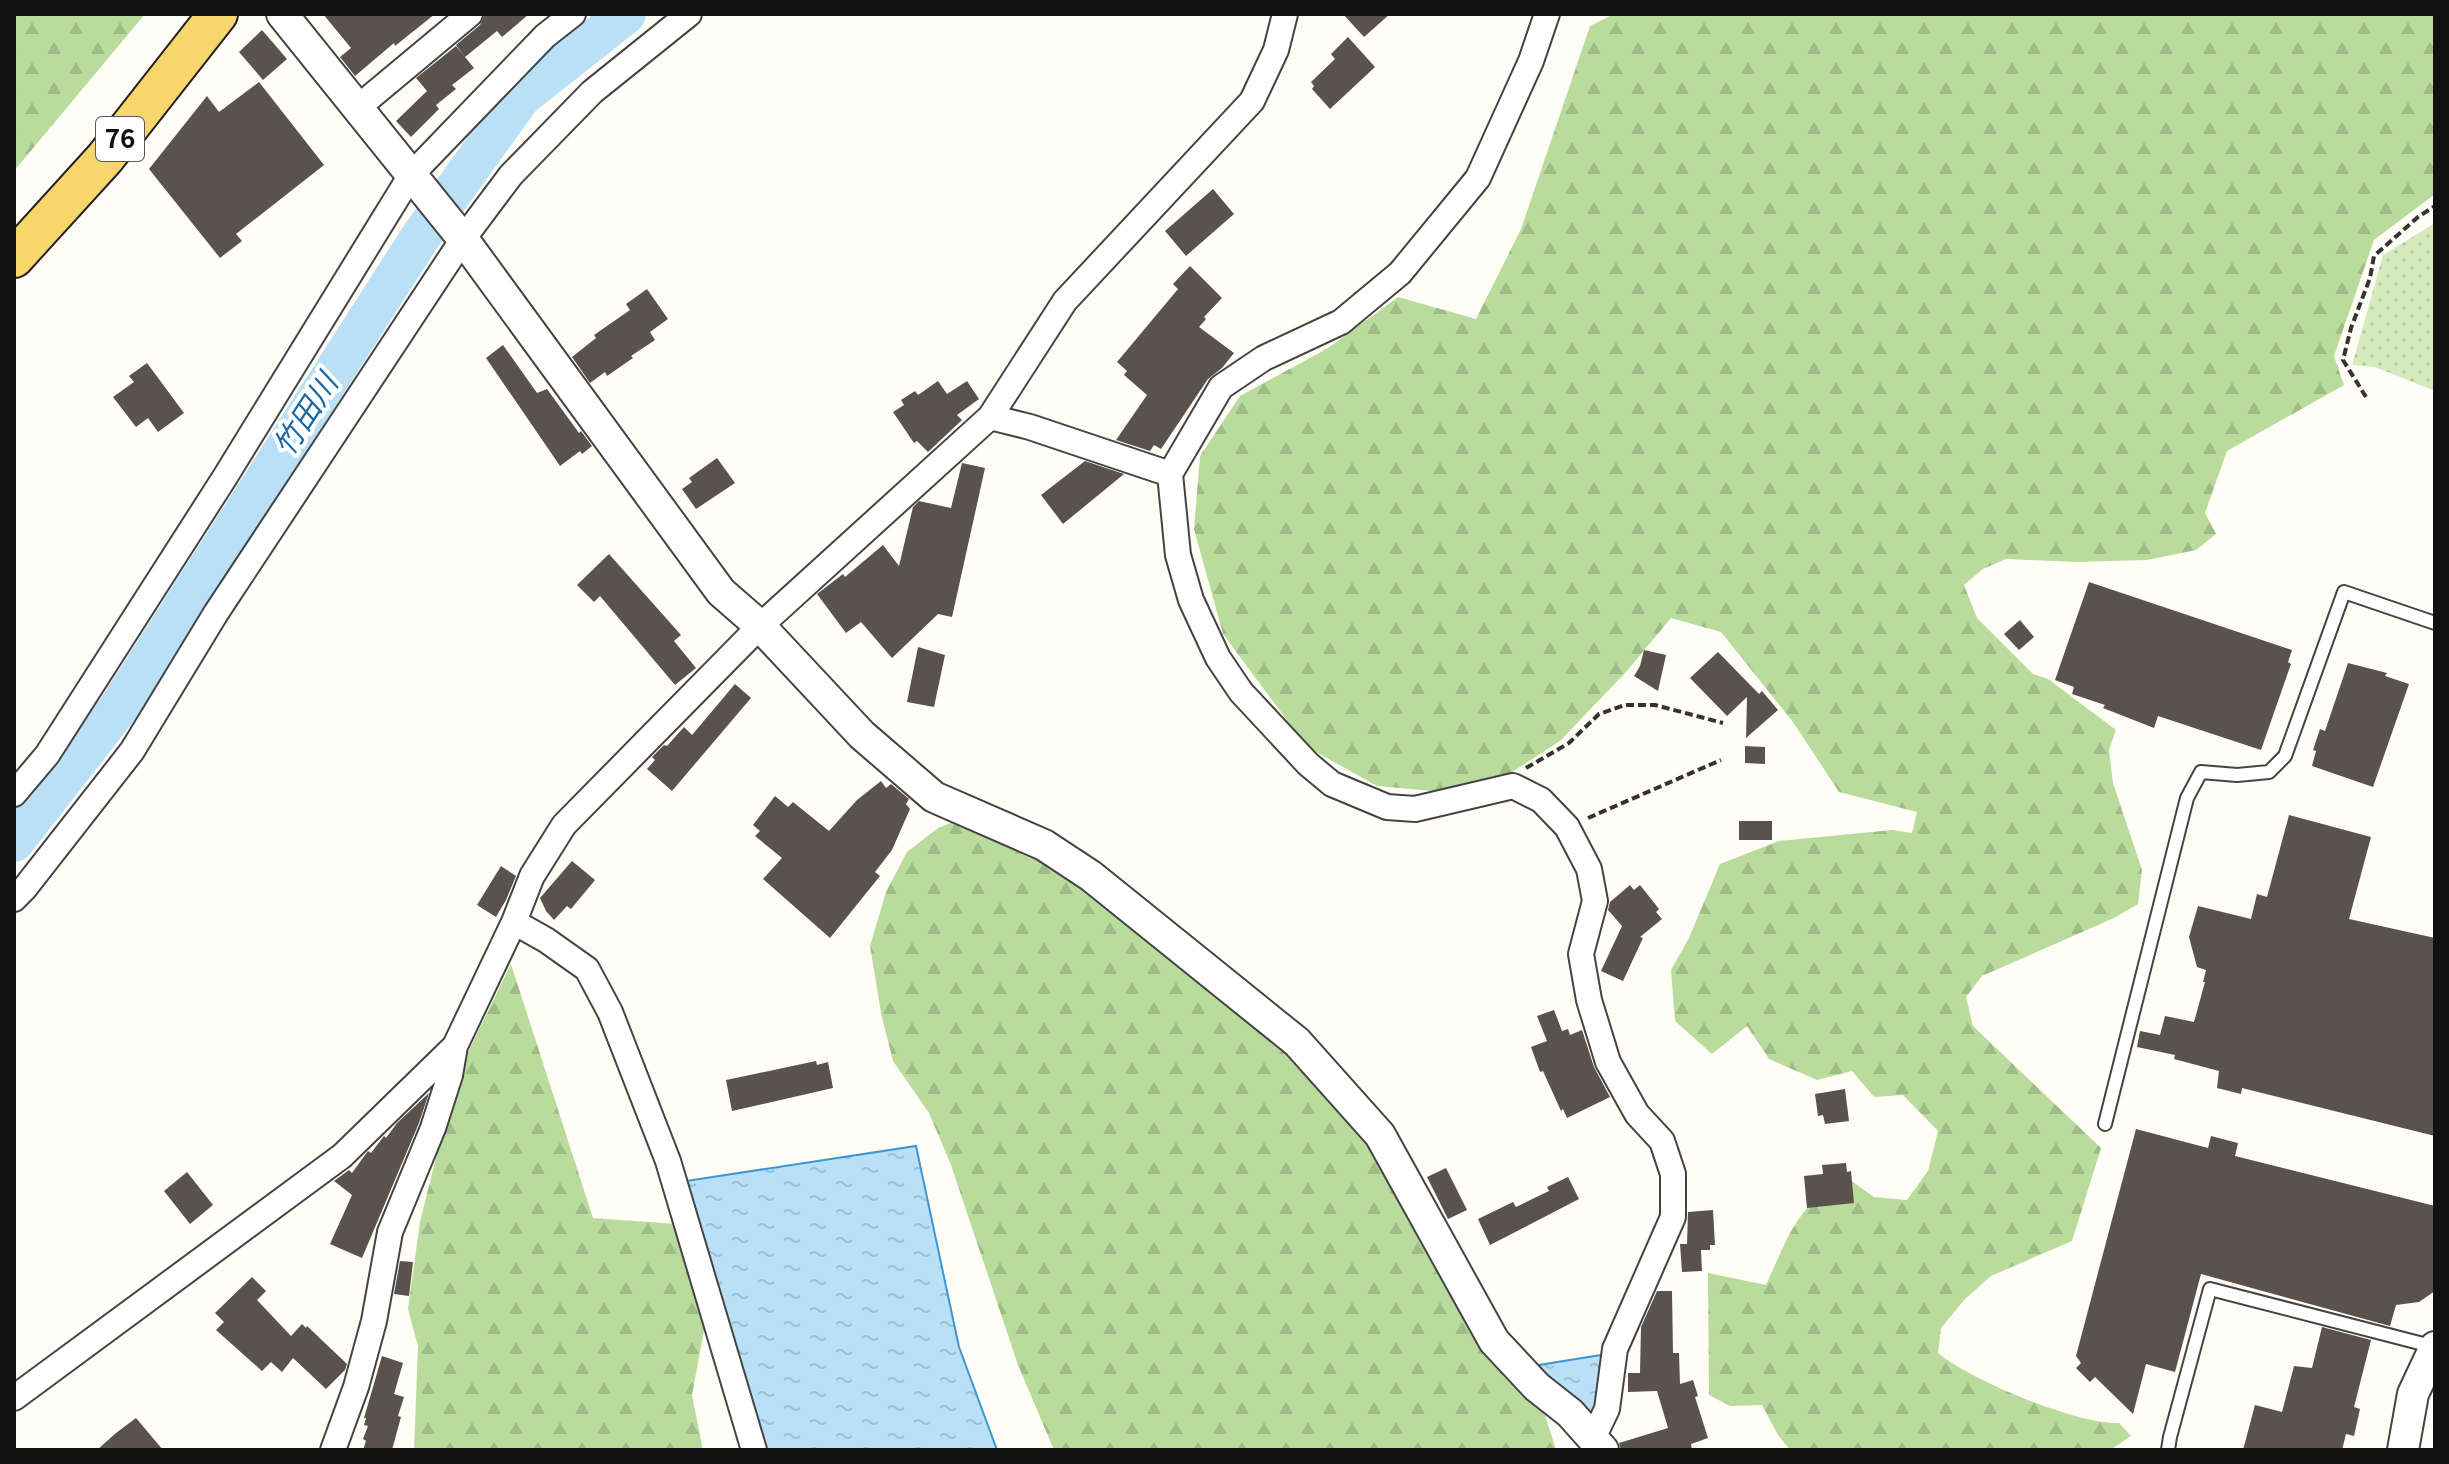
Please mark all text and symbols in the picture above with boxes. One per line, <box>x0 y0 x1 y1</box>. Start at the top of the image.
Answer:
road number: 76 <box>96 117 144 161</box>
water label: 竹田川 <box>261 361 348 463</box>

